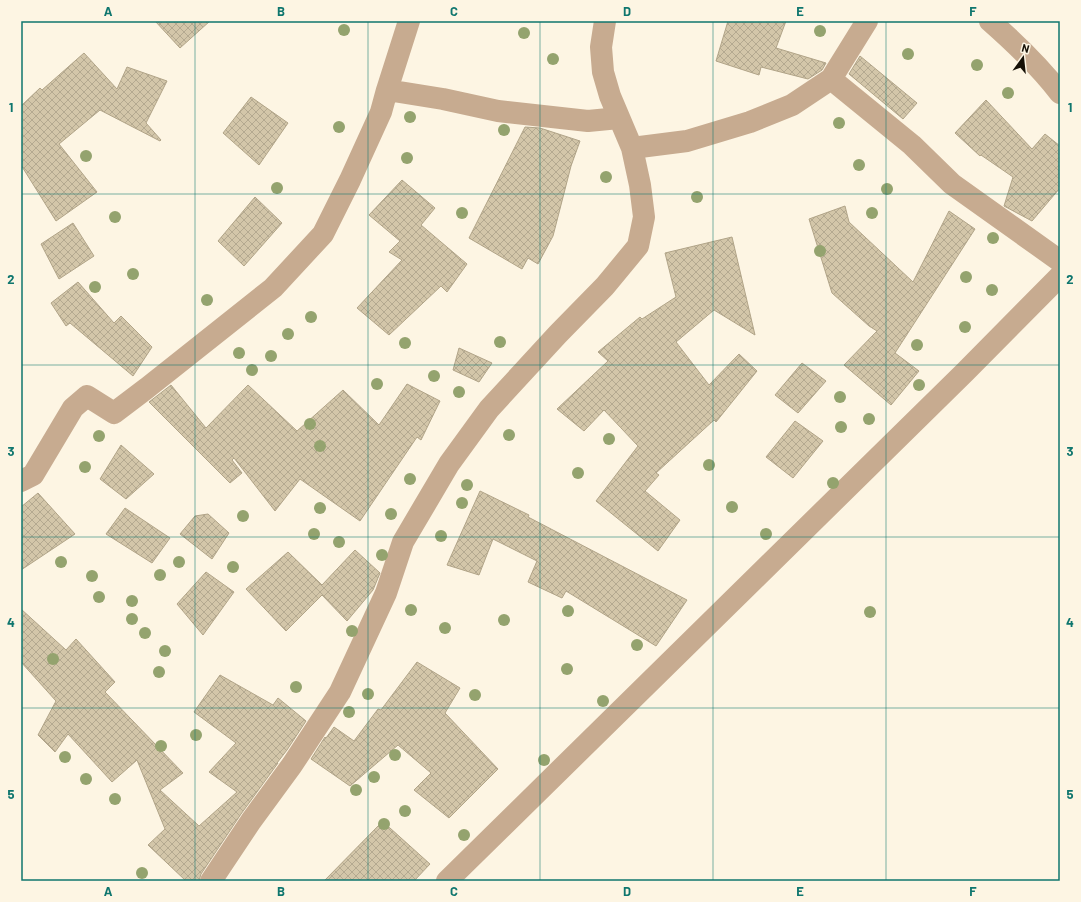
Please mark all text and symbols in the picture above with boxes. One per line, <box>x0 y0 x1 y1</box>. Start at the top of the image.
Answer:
text: A <box>104 3 113 19</box>
text: B <box>277 3 285 19</box>
text: C <box>450 3 458 19</box>
text: D <box>623 3 631 19</box>
text: E <box>796 3 804 19</box>
text: F <box>969 3 977 19</box>
north arrow <box>1003 38 1043 78</box>
text: N <box>1020 41 1031 55</box>
text: 1 <box>9 99 13 115</box>
text: 1 <box>1068 99 1072 115</box>
text: 2 <box>7 271 15 287</box>
text: 2 <box>1066 271 1074 287</box>
text: 3 <box>7 443 15 459</box>
text: 3 <box>1066 443 1074 459</box>
text: 4 <box>7 614 15 630</box>
text: 4 <box>1066 614 1074 630</box>
text: 5 <box>7 786 15 802</box>
text: 5 <box>1066 786 1074 802</box>
text: A <box>104 883 113 899</box>
text: B <box>277 883 285 899</box>
text: C <box>450 883 458 899</box>
text: D <box>623 883 631 899</box>
text: E <box>796 883 804 899</box>
text: F <box>969 883 977 899</box>

